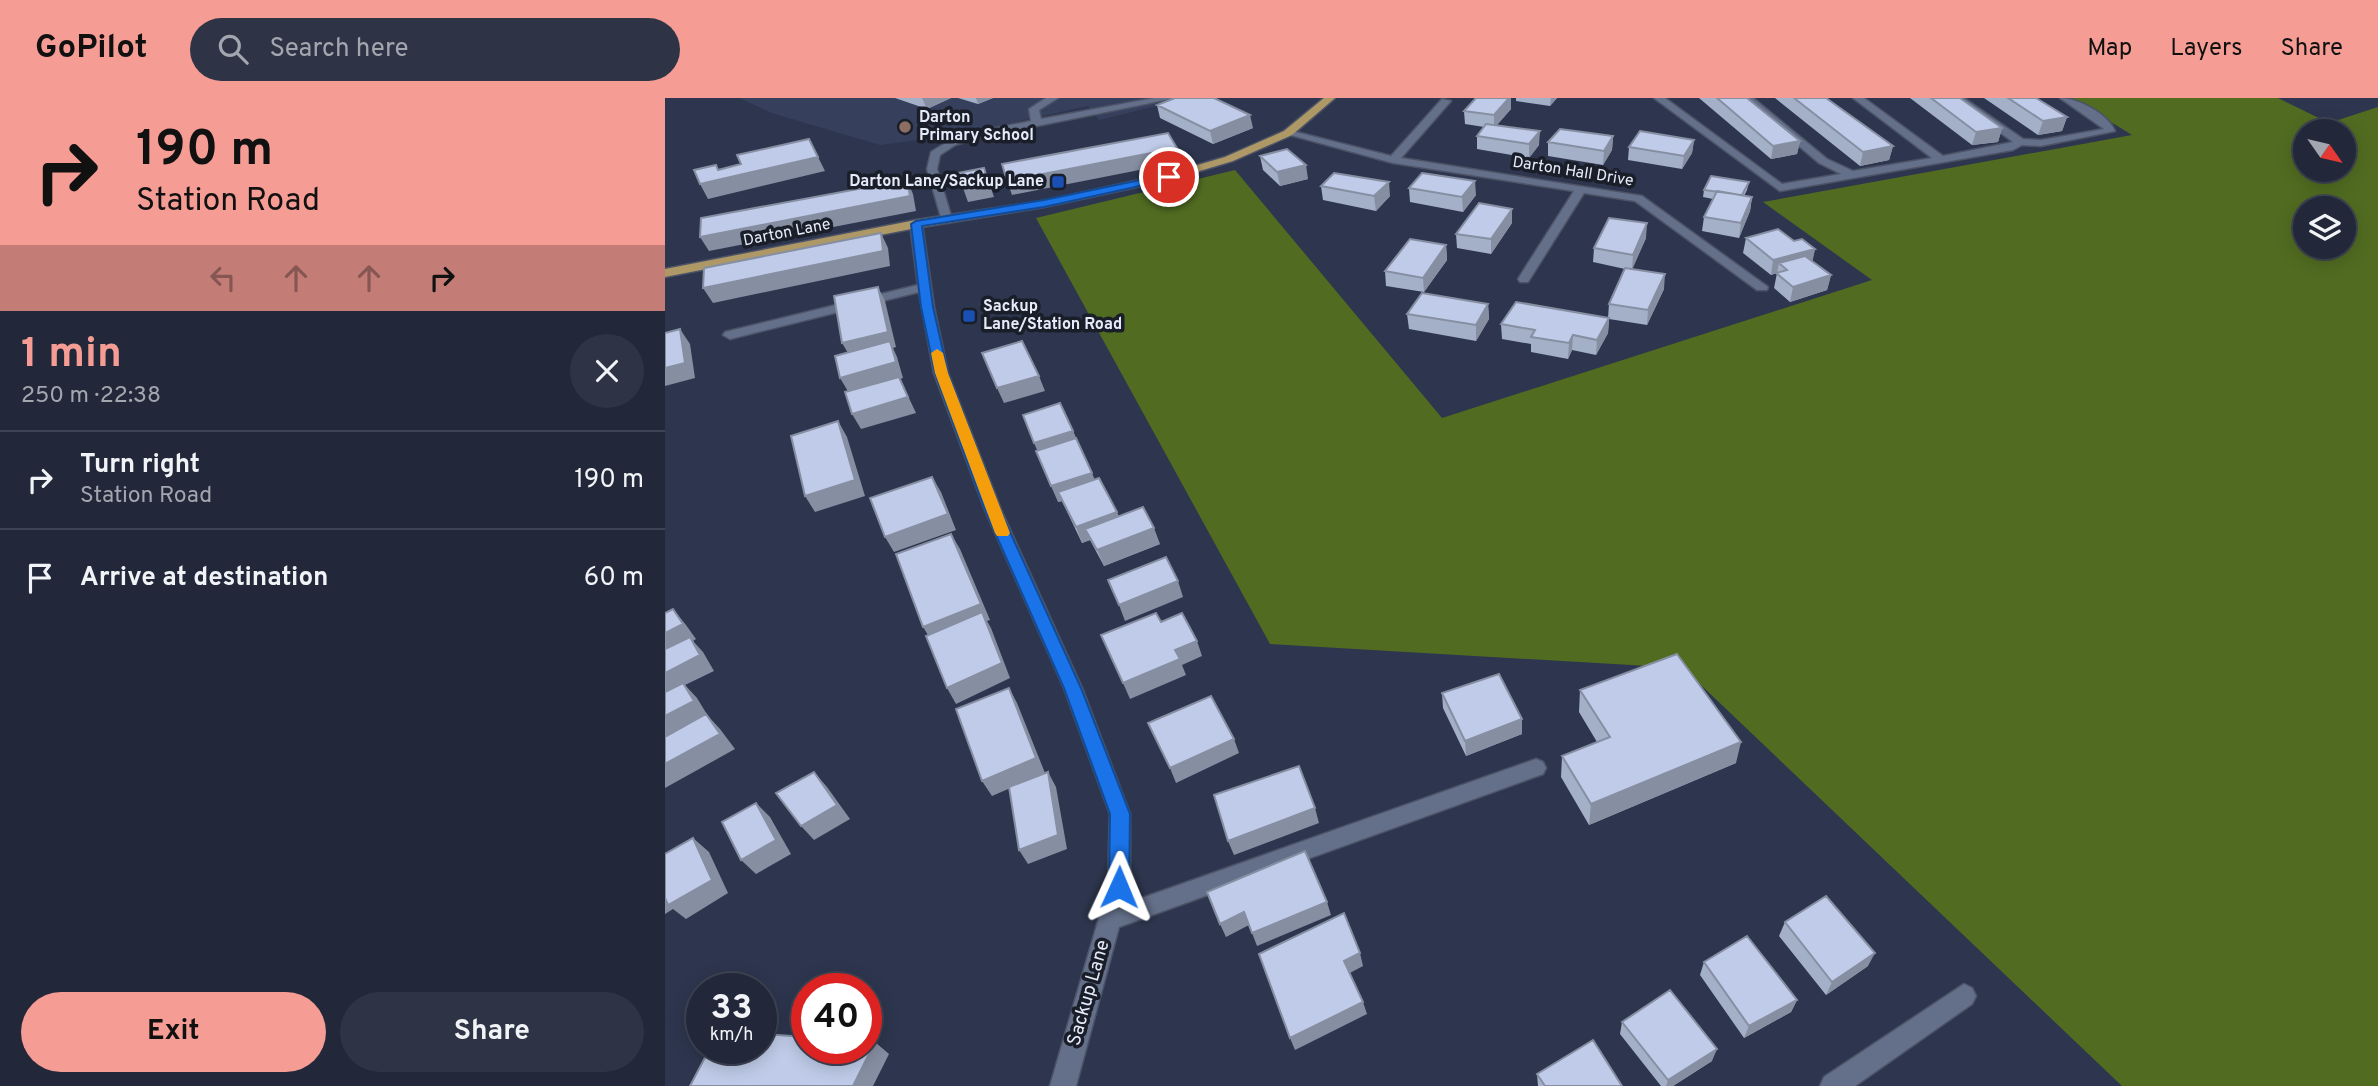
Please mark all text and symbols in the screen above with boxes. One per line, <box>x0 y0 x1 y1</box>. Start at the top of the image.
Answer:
search box <box>190 18 680 81</box>
text: GoPilot <box>35 28 148 70</box>
icon: search <box>214 30 252 68</box>
text: Search here <box>270 33 408 66</box>
text: Map <box>2087 34 2132 64</box>
text: Layers <box>2170 34 2242 64</box>
text: Share <box>2280 34 2343 64</box>
place label: Darton Primary School <box>919 108 1034 146</box>
marker: Darton Primary School <box>897 119 913 135</box>
north arrow <box>2293 119 2355 182</box>
map controls <box>2293 119 2356 259</box>
text: 190 m <box>136 121 273 183</box>
icon: right <box>21 126 112 217</box>
pin <box>1139 147 1199 207</box>
street label: Darton Hall Drive <box>1511 153 1635 191</box>
icon: arrive <box>1150 158 1188 196</box>
place label: Darton Lane/Sackup Lane <box>849 172 1044 192</box>
marker: Darton Lane/Sackup Lane <box>1050 174 1066 190</box>
text: Station Road <box>136 182 320 222</box>
button: layers <box>2293 196 2356 259</box>
street label: Darton Lane <box>742 215 832 251</box>
icon: left <box>204 259 242 297</box>
icon: ahead <box>277 259 315 297</box>
icon: ahead <box>350 259 388 297</box>
icon: right <box>423 259 461 297</box>
place label: Sackup Lane/Station Road <box>983 297 1122 335</box>
marker: Sackup Lane/Station Road <box>961 308 977 324</box>
text: 1 min <box>21 329 122 382</box>
button: close <box>570 334 644 408</box>
text: 250 m · 22:38 <box>21 382 161 411</box>
text: Turn right <box>80 449 200 482</box>
icon: right <box>21 461 59 499</box>
text: 190 m <box>574 464 644 497</box>
text: Station Road <box>80 482 212 511</box>
icon: arrive <box>21 559 59 597</box>
text: Arrive at destination <box>80 562 328 595</box>
text: 60 m <box>584 562 644 595</box>
position arrow <box>1082 850 1156 924</box>
street label: Sackup Lane <box>1062 937 1116 1049</box>
speed limit sign: 40 <box>791 973 882 1064</box>
text: 33 <box>711 987 752 1031</box>
button: Exit <box>21 992 326 1072</box>
button: Share <box>340 992 644 1072</box>
text: km/h <box>710 1024 753 1047</box>

